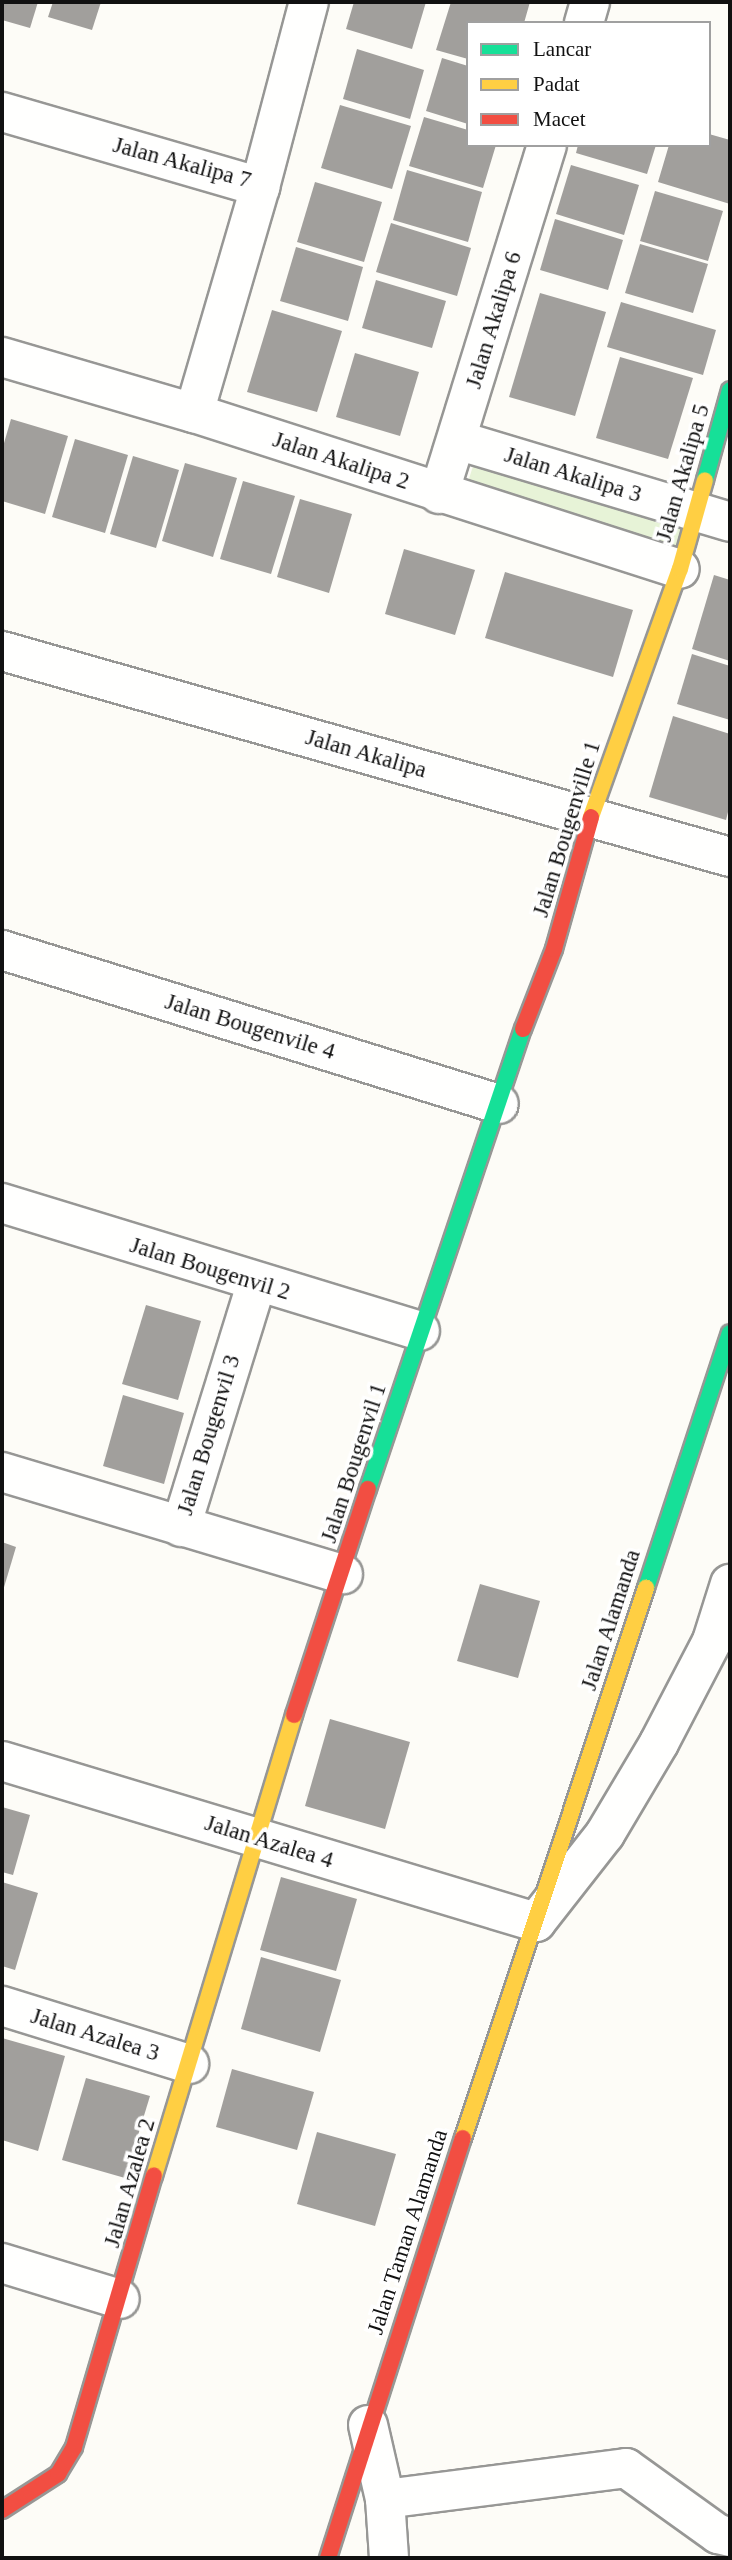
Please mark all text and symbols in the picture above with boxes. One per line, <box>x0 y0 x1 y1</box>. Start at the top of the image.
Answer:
legend <box>466 21 711 147</box>
text: Lancar <box>533 37 591 61</box>
text: Padat <box>533 72 580 96</box>
text: Macet <box>533 107 585 131</box>
street label: Jalan Akalipa 7 <box>109 131 255 195</box>
street label: Jalan Akalipa 6 <box>460 248 528 392</box>
street label: Jalan Akalipa 5 <box>650 400 716 546</box>
street label: Jalan Akalipa 2 <box>269 426 413 496</box>
street label: Jalan Akalipa 3 <box>501 441 645 509</box>
street label: Jalan Akalipa <box>302 723 430 785</box>
street label: Jalan Bougenville 1 <box>527 738 607 920</box>
street label: Jalan Bougenvile 4 <box>162 988 338 1066</box>
street label: Jalan Bougenvil 2 <box>127 1232 293 1306</box>
street label: Jalan Bougenvil 3 <box>172 1352 246 1518</box>
street label: Jalan Bougenvil 1 <box>315 1380 393 1546</box>
street label: Jalan Alamanda <box>575 1546 647 1694</box>
street label: Jalan Azalea 4 <box>201 1809 337 1875</box>
street label: Jalan Azalea 3 <box>27 2002 163 2068</box>
street label: Jalan Azalea 2 <box>98 2115 162 2251</box>
street label: Jalan Taman Alamanda <box>362 2125 454 2339</box>

